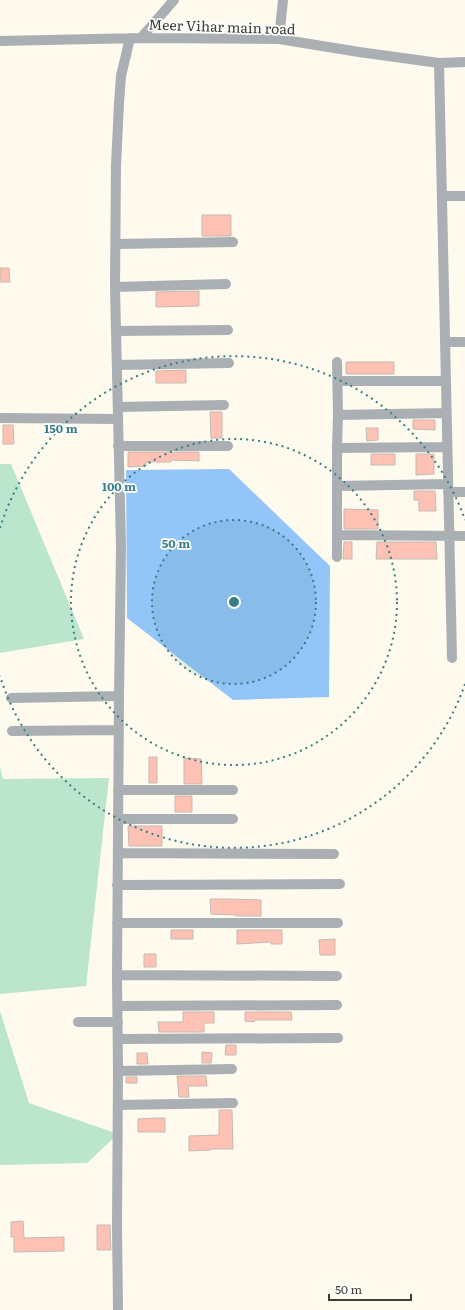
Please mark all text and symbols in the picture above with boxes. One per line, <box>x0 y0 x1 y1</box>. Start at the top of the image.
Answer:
street label: Meer Vihar main road <box>148 13 296 39</box>
text: 150 m <box>44 419 78 437</box>
text: 100 m <box>102 477 136 495</box>
text: 50 m <box>162 534 190 552</box>
centre of rings <box>227 595 241 609</box>
scale bar <box>329 1276 411 1302</box>
text: 50 m <box>335 1280 362 1298</box>

